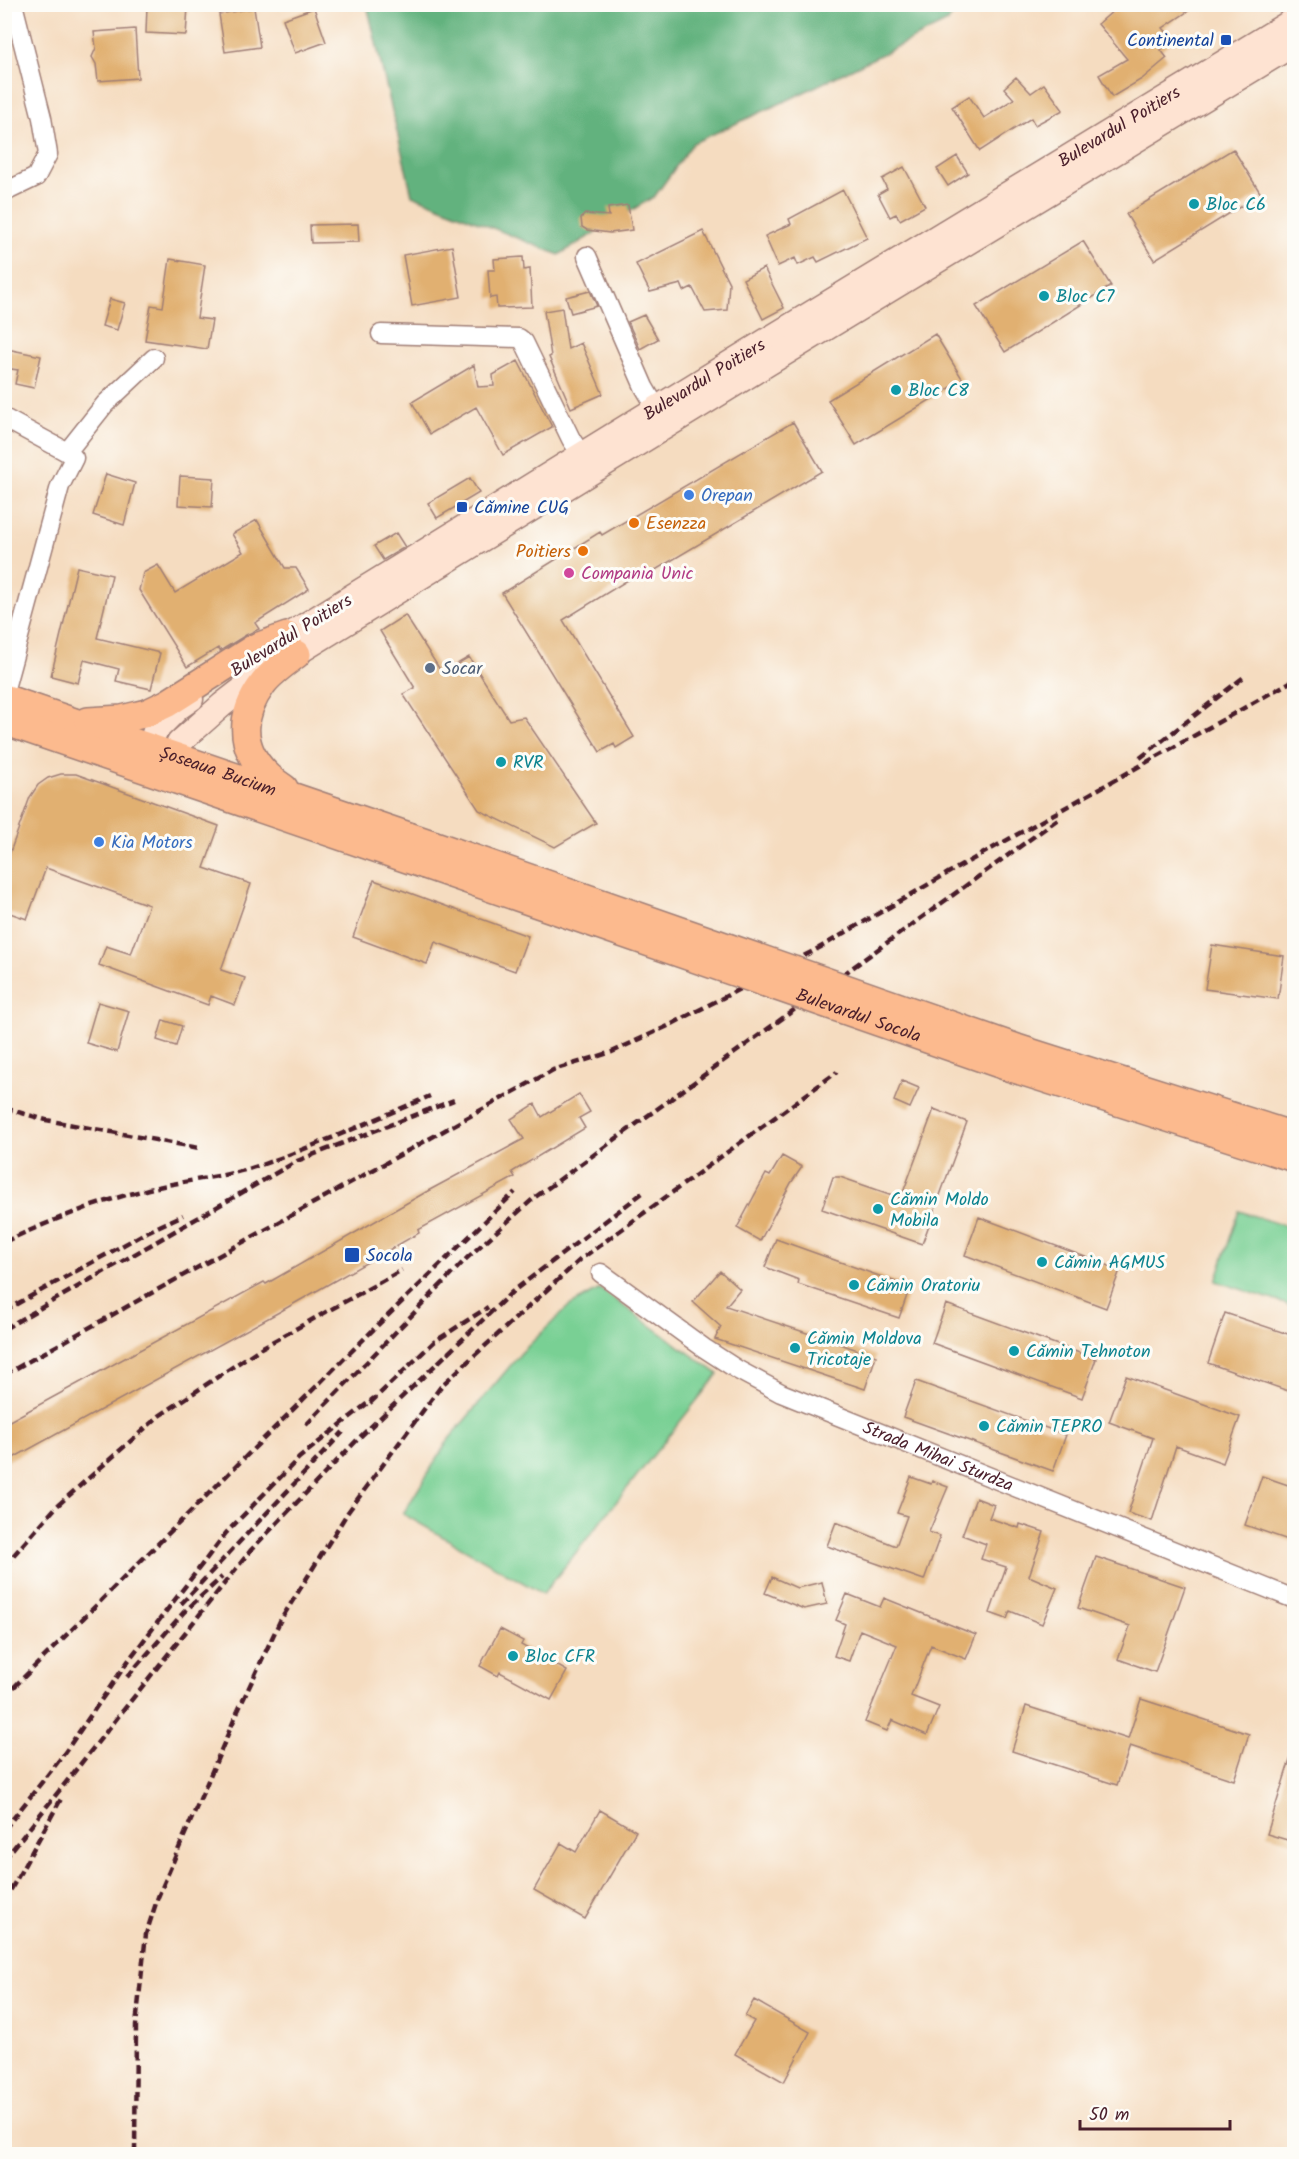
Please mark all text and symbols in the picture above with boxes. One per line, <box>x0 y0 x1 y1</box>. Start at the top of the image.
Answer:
place label: Continental <box>1127 27 1215 56</box>
marker: Continental <box>1219 33 1233 47</box>
street label: Bulevardul Poitiers <box>1053 79 1187 176</box>
place label: Bloc C6 <box>1206 191 1266 220</box>
marker: Bloc C6 <box>1187 197 1201 211</box>
place label: Bloc C7 <box>1056 283 1115 312</box>
marker: Bloc C7 <box>1037 289 1051 303</box>
street label: Bulevardul Poitiers <box>638 331 772 429</box>
place label: Bloc C8 <box>908 377 969 406</box>
marker: Bloc C8 <box>889 383 903 397</box>
place label: Orepan <box>701 482 753 511</box>
marker: Orepan <box>682 488 696 502</box>
place label: Cămine CUG <box>474 494 569 523</box>
marker: Cămine CUG <box>455 500 469 514</box>
place label: Esenzza <box>646 510 706 539</box>
marker: Esenzza <box>627 516 641 530</box>
place label: Poitiers <box>516 538 571 567</box>
marker: Poitiers <box>576 544 590 558</box>
place label: Compania Unic <box>581 560 694 589</box>
marker: Compania Unic <box>562 566 576 580</box>
street label: Bulevardul Poitiers <box>225 587 359 685</box>
place label: Socar <box>442 655 483 684</box>
marker: Socar <box>423 661 437 675</box>
street label: Șoseaua Bucium <box>155 739 280 806</box>
place label: RVR <box>513 749 544 778</box>
marker: RVR <box>494 755 508 769</box>
place label: Kia Motors <box>111 829 193 858</box>
marker: Kia Motors <box>92 835 106 849</box>
street label: Bulevardul Socola <box>792 982 925 1052</box>
place label: Cămin Moldo Mobila <box>890 1186 989 1236</box>
marker: Cămin Moldo Mobila <box>871 1202 885 1216</box>
place label: Socola <box>366 1242 413 1271</box>
marker: Socola <box>343 1246 361 1264</box>
place label: Cămin AGMUS <box>1054 1249 1166 1278</box>
marker: Cămin AGMUS <box>1035 1255 1049 1269</box>
place label: Cămin Oratoriu <box>866 1272 980 1301</box>
marker: Cămin Oratoriu <box>847 1278 861 1292</box>
place label: Cămin Moldova Tricotaje <box>807 1325 922 1375</box>
place label: Cămin Tehnoton <box>1026 1338 1151 1367</box>
marker: Cămin Moldova Tricotaje <box>788 1341 802 1355</box>
marker: Cămin Tehnoton <box>1007 1344 1021 1358</box>
place label: Cămin TEPRO <box>996 1413 1102 1442</box>
street label: Strada Mihai Sturdza <box>858 1414 1017 1501</box>
marker: Cămin TEPRO <box>977 1419 991 1433</box>
place label: Bloc CFR <box>525 1643 595 1672</box>
marker: Bloc CFR <box>506 1649 520 1663</box>
scale bar <box>1080 2093 1230 2131</box>
text: 50 m <box>1089 2101 1129 2130</box>

